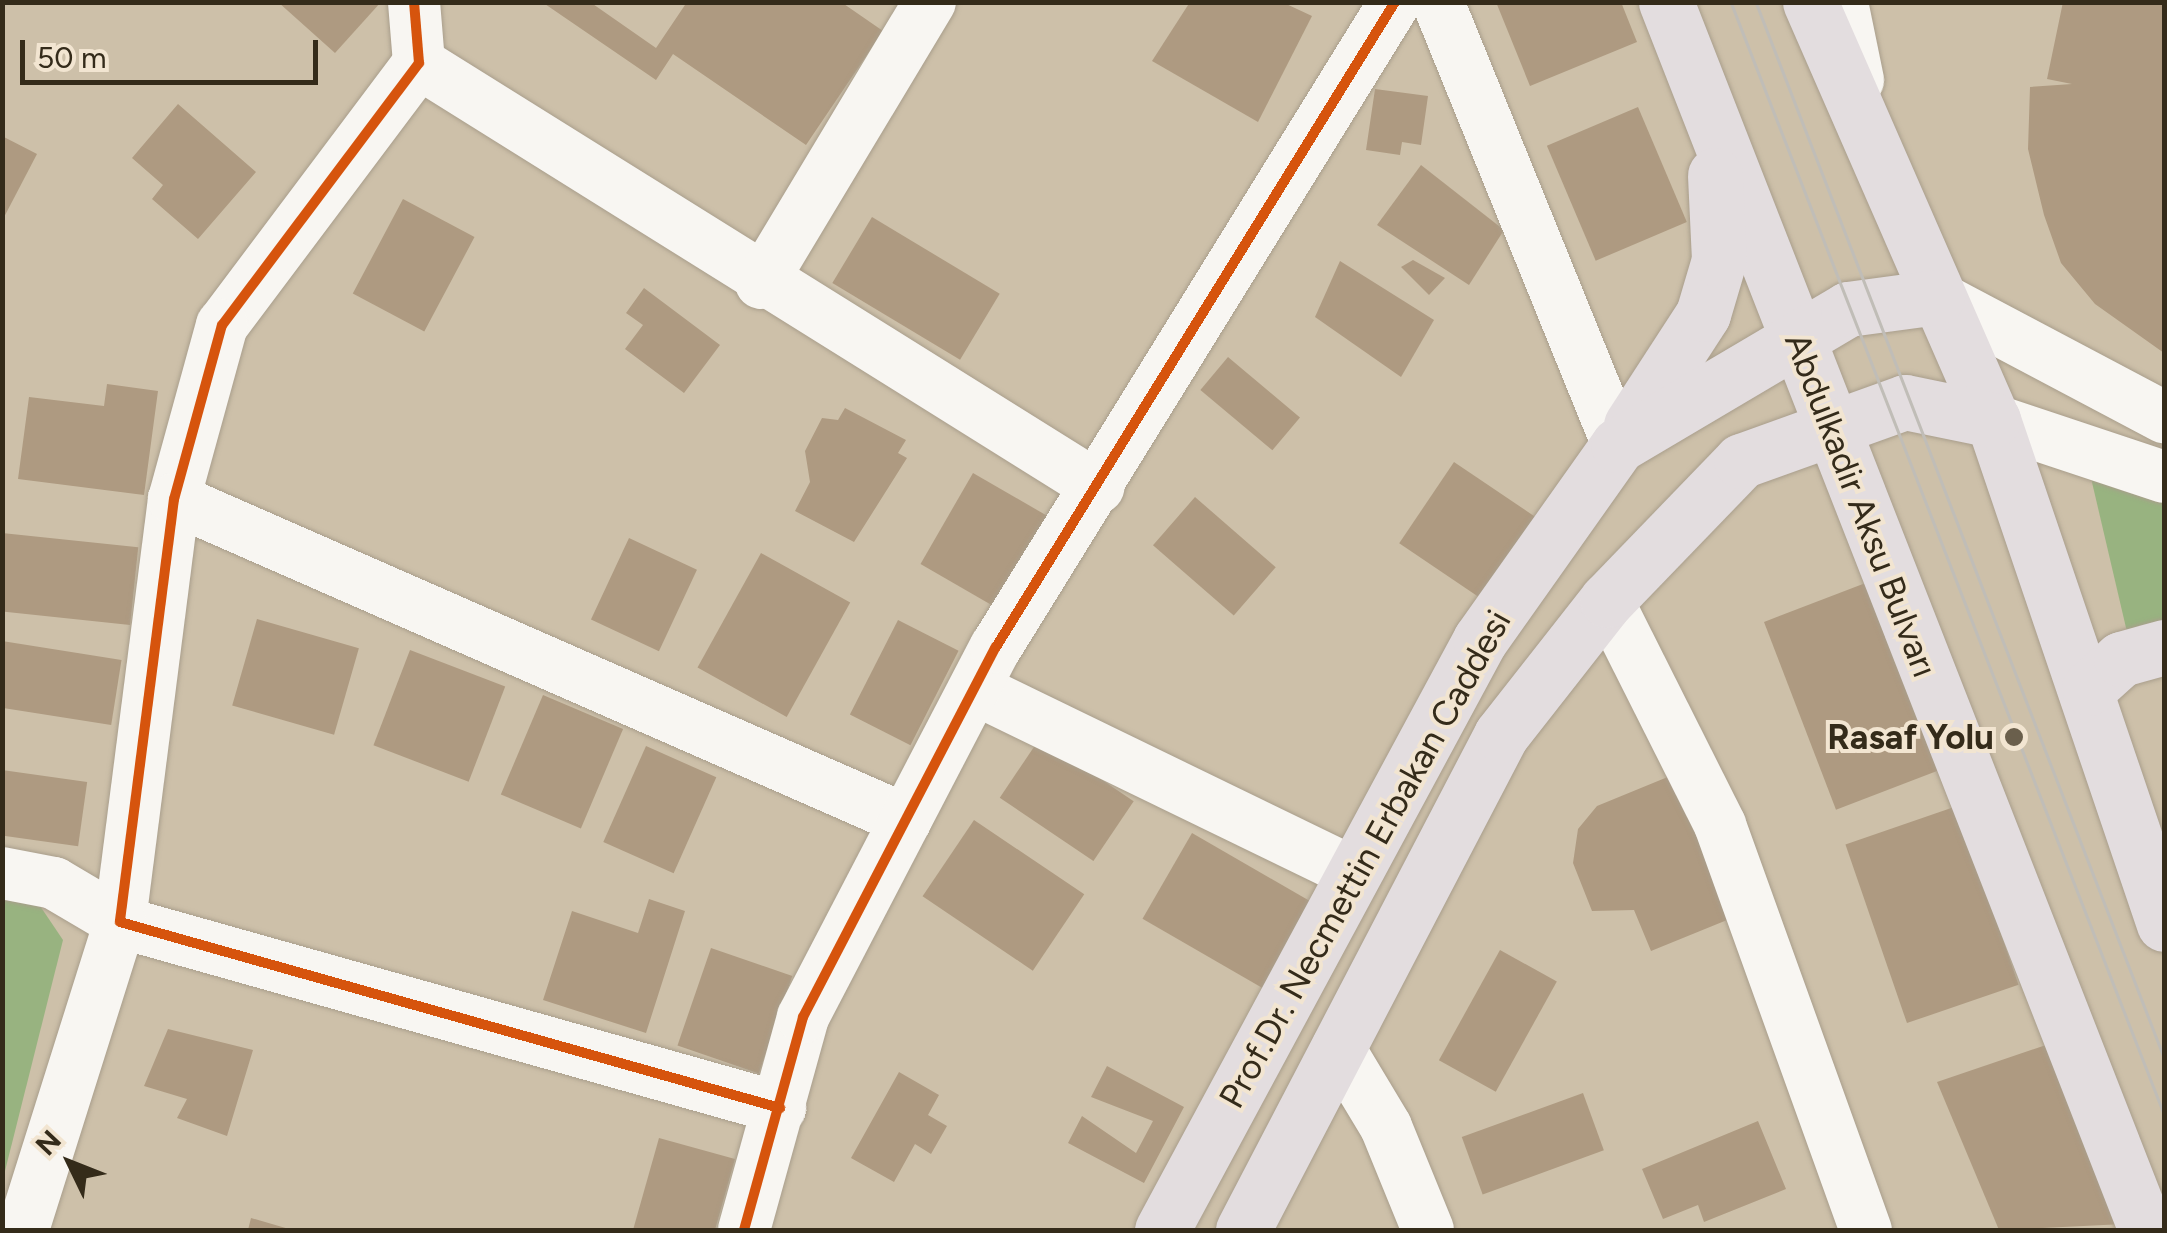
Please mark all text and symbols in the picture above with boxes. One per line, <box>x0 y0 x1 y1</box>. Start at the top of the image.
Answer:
scale bar <box>25 20 322 82</box>
text: 50 m <box>37 39 106 76</box>
street label: Abdulkadir Aksu Bulvarı <box>1776 327 1946 683</box>
street label: Prof.Dr. Necmettin Erbakan Caddesi <box>1210 603 1520 1115</box>
place label: Rasaf Yolu <box>1827 716 1994 758</box>
marker: Rasaf Yolu <box>2003 726 2025 748</box>
north arrow <box>20 1113 120 1213</box>
text: N <box>28 1123 68 1162</box>

